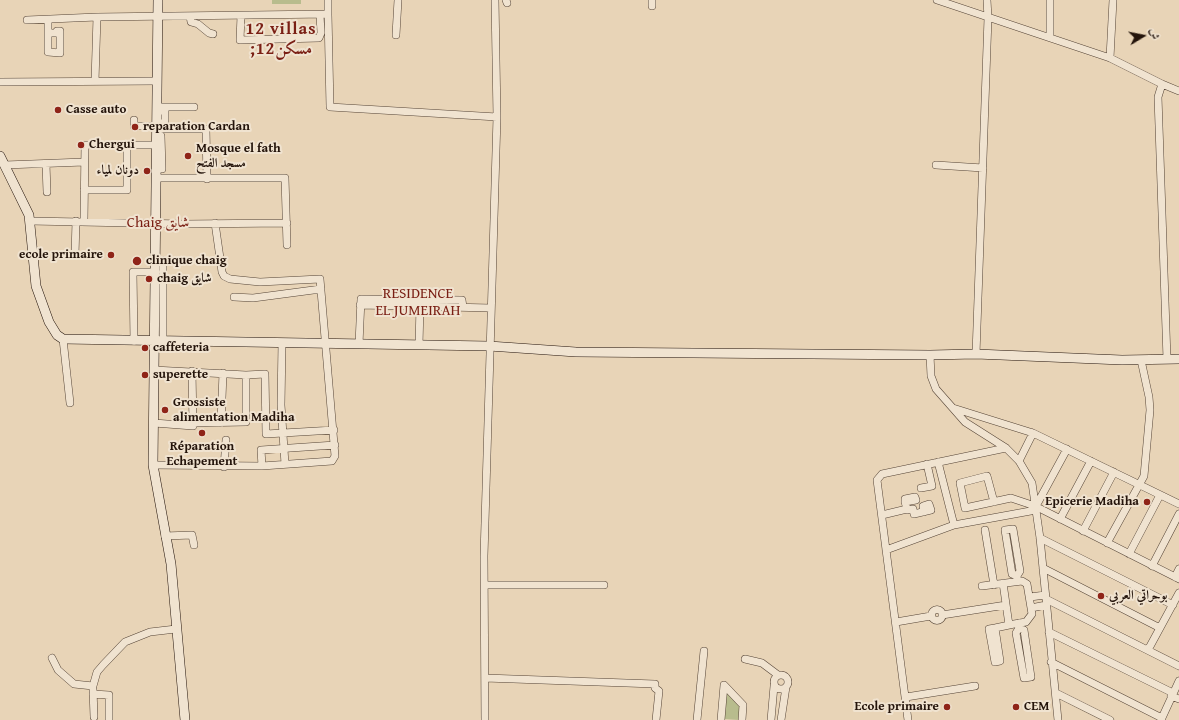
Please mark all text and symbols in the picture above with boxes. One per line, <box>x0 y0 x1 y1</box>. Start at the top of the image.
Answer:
north arrow <box>1123 16 1163 56</box>
district label: 12 villas ;12مسكن <box>246 20 316 60</box>
text: ش <box>1146 27 1164 41</box>
place label: Casse auto <box>66 102 126 118</box>
marker: Casse auto <box>53 105 63 115</box>
place label: reparation Cardan <box>143 119 250 135</box>
marker: reparation Cardan <box>130 122 140 132</box>
place label: Chergui <box>89 137 135 153</box>
marker: Chergui <box>76 140 86 150</box>
place label: Mosque el fath مسجد الفتح <box>196 141 281 172</box>
marker: Mosque el fath مسجد الفتح <box>183 151 193 161</box>
place label: دونان لمياء <box>96 163 139 179</box>
marker: دونان لمياء <box>142 166 152 176</box>
district label: Chaig شايق <box>127 214 189 232</box>
place label: ecole primaire <box>19 247 103 263</box>
marker: ecole primaire <box>106 250 116 260</box>
place label: clinique chaig <box>146 253 227 269</box>
marker: clinique chaig <box>131 255 143 267</box>
place label: chaig شايق <box>157 271 212 287</box>
marker: chaig شايق <box>144 274 154 284</box>
district label: RESIDENCE EL JUMEIRAH <box>370 285 466 320</box>
place label: caffeteria <box>153 340 209 356</box>
marker: caffeteria <box>140 343 150 353</box>
place label: superette <box>153 367 208 383</box>
marker: superette <box>140 370 150 380</box>
place label: Grossiste alimentation Madiha <box>173 395 295 426</box>
marker: Grossiste alimentation Madiha <box>160 405 170 415</box>
marker: Réparation Echapement <box>197 428 207 438</box>
place label: Réparation Echapement <box>166 439 238 470</box>
place label: Epicerie Madiha <box>1045 494 1139 510</box>
marker: Epicerie Madiha <box>1142 497 1152 507</box>
place label: بوحراتي العربي <box>1109 588 1168 604</box>
marker: بوحراتي العربي <box>1096 591 1106 601</box>
place label: Ecole primaire <box>854 699 939 715</box>
place label: CEM <box>1024 699 1049 715</box>
marker: Ecole primaire <box>942 702 952 712</box>
marker: CEM <box>1011 702 1021 712</box>

